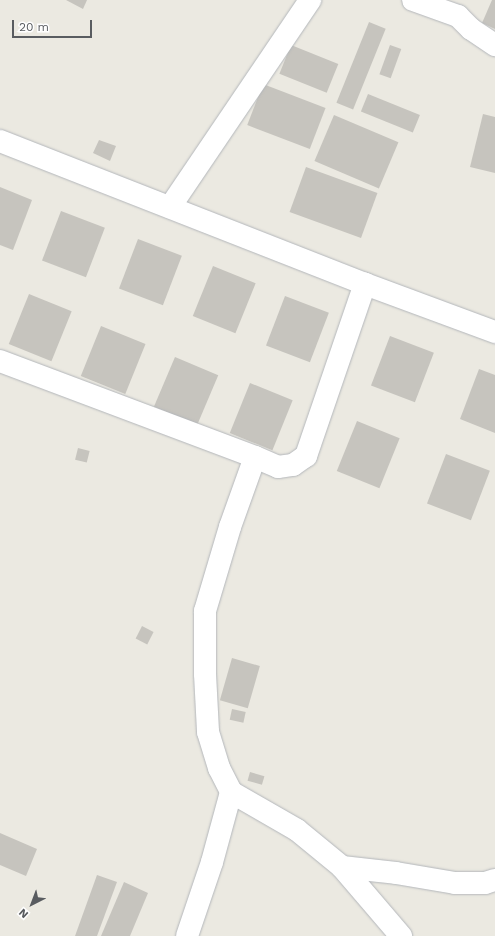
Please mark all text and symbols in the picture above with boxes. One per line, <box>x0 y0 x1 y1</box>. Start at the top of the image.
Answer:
scale bar <box>14 12 94 38</box>
text: 20 m <box>19 20 49 34</box>
north arrow <box>12 884 52 924</box>
text: N <box>16 906 31 921</box>

